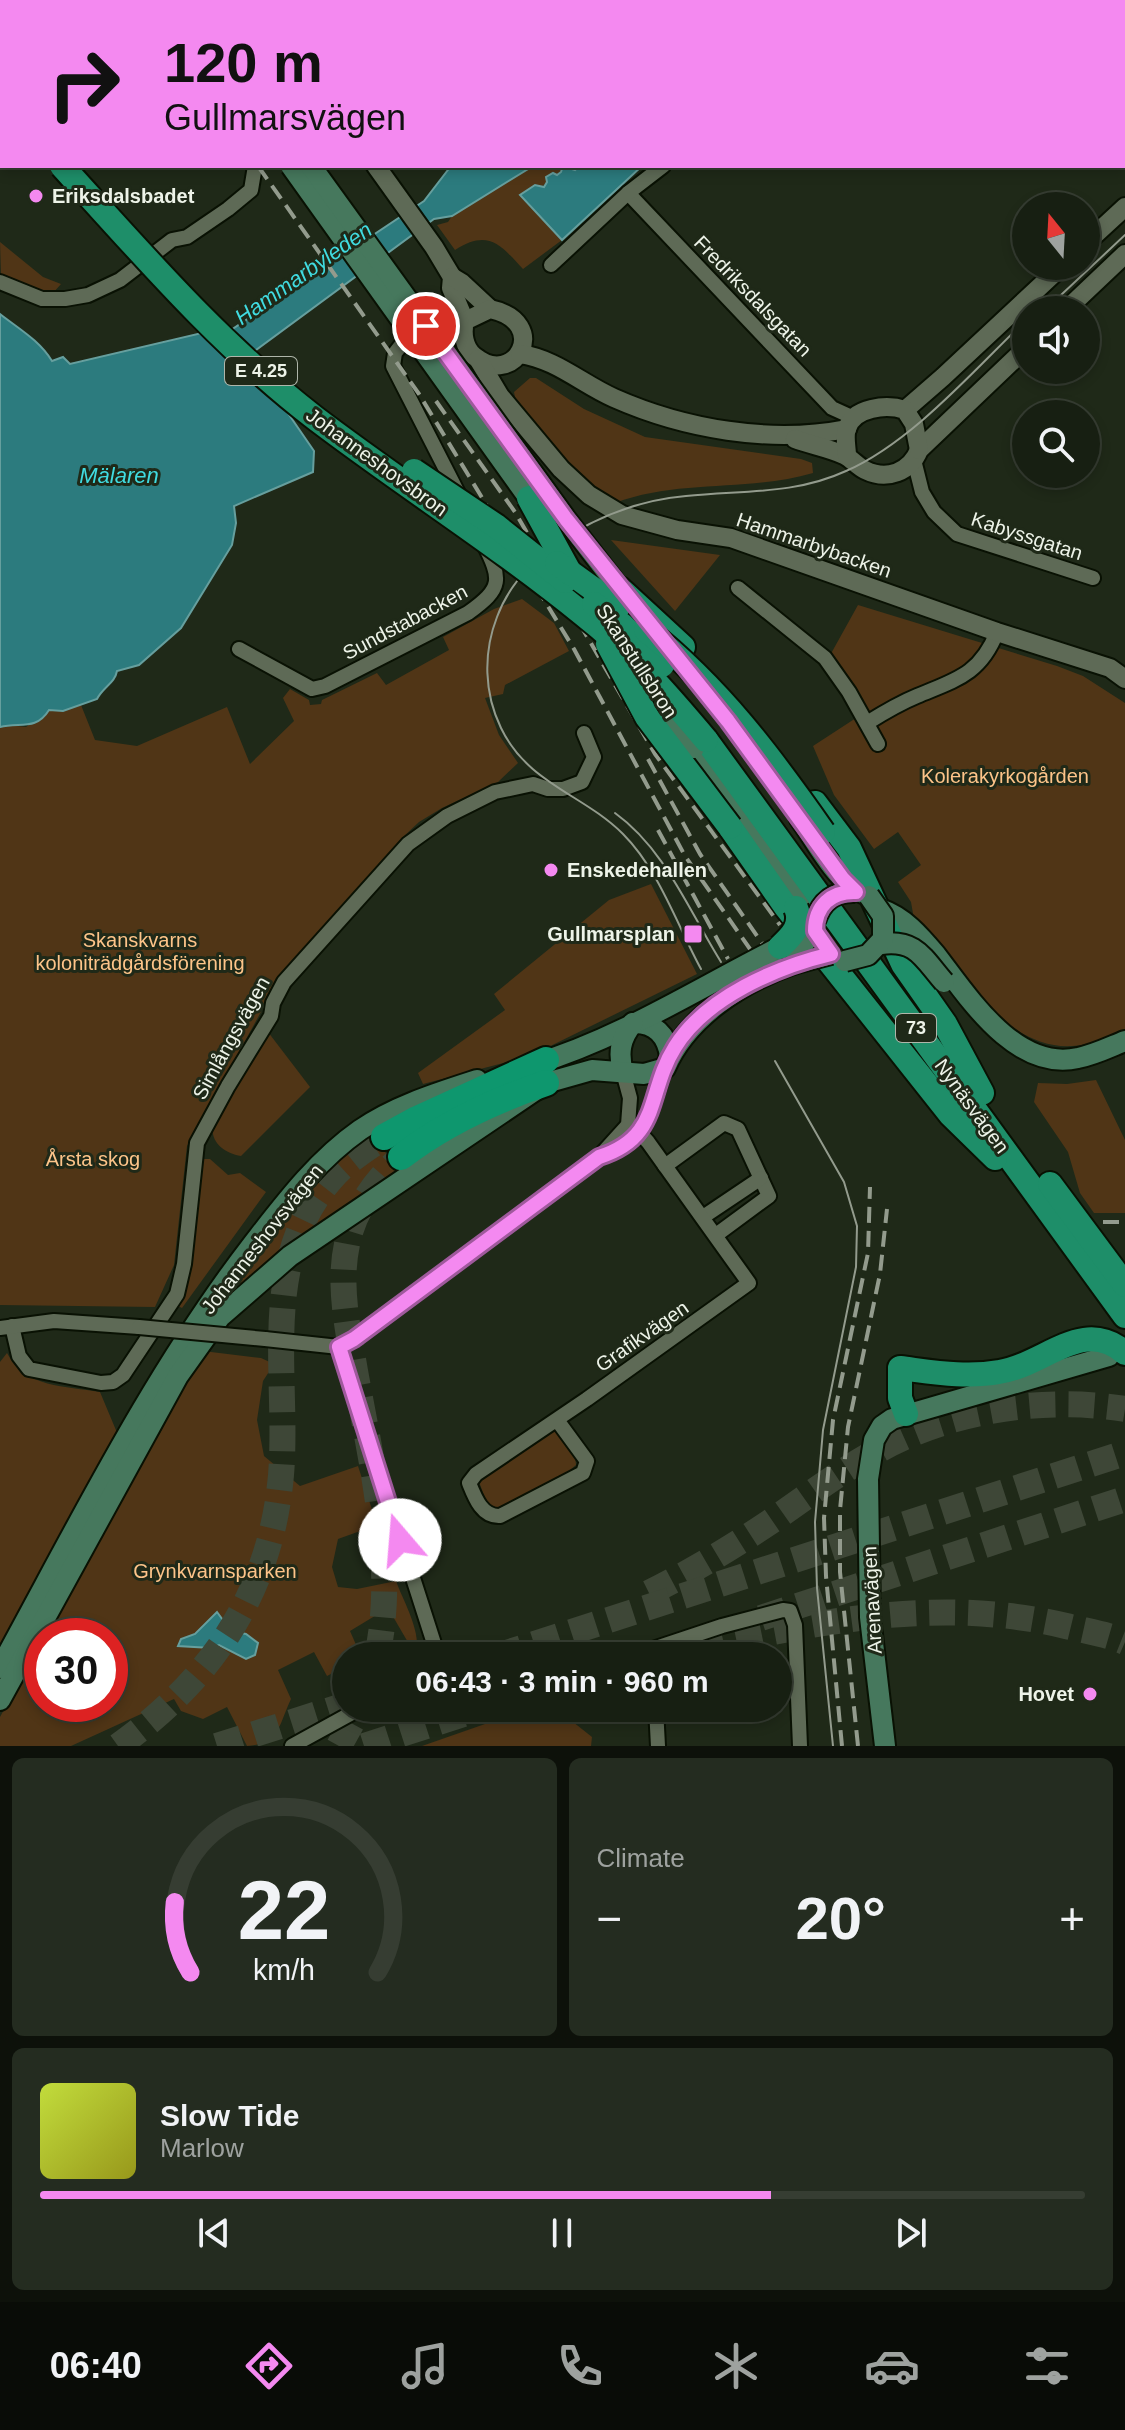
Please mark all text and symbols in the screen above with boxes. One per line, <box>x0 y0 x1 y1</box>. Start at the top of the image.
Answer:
text: 120 m <box>164 31 323 94</box>
icon: right <box>32 32 136 136</box>
text: Gullmarsvägen <box>164 97 406 138</box>
place label: Eriksdalsbadet <box>52 185 195 207</box>
marker: Eriksdalsbadet <box>27 187 45 205</box>
north arrow <box>1012 192 1100 280</box>
map controls <box>1012 192 1100 488</box>
water label: Hammarbyleden <box>230 217 377 330</box>
street label: Fredriksdalsgatan <box>690 231 816 361</box>
pin <box>392 292 460 360</box>
button: sound <box>1012 296 1100 384</box>
icon: arrive <box>404 304 448 348</box>
road number: E 4.25 <box>225 357 297 385</box>
button: search <box>1012 400 1100 488</box>
street label: Johanneshovsbron <box>302 403 452 521</box>
water label: Mälaren <box>79 463 159 488</box>
street label: Hammarbybacken <box>734 508 894 582</box>
street label: Kabyssgatan <box>969 508 1085 564</box>
street label: Sundstabacken <box>339 580 471 664</box>
street label: Skanstullsbron <box>592 600 682 722</box>
park label: Kolerakyrkogården <box>921 765 1089 787</box>
place label: Enskedehallen <box>567 859 707 881</box>
marker: Enskedehallen <box>542 861 560 879</box>
place label: Gullmarsplan <box>547 923 675 945</box>
marker: Gullmarsplan <box>682 923 704 945</box>
park label: Skanskvarns koloniträdgårdsförening <box>35 929 245 974</box>
street label: Simlångsvägen <box>188 973 274 1103</box>
road number: 73 <box>896 1014 936 1042</box>
street label: Nynäsvägen <box>930 1055 1014 1157</box>
park label: Årsta skog <box>46 1148 140 1170</box>
street label: Johanneshovsvägen <box>197 1160 327 1318</box>
street label: Grafikvägen <box>592 1296 692 1376</box>
position arrow <box>358 1498 442 1582</box>
street label: Arenavägen <box>858 1546 886 1654</box>
park label: Grynkvarnsparken <box>133 1560 297 1582</box>
speed limit sign: 30 <box>24 1618 128 1722</box>
text: 06:43 · 3 min · 960 m <box>415 1665 709 1698</box>
place label: Hovet <box>1018 1683 1074 1705</box>
marker: Hovet <box>1081 1685 1099 1703</box>
text: Climate <box>597 1843 685 1873</box>
text: 22 <box>238 1864 331 1957</box>
text: 20° <box>795 1885 886 1952</box>
text: − <box>597 1894 622 1943</box>
text: + <box>1059 1894 1085 1943</box>
text: km/h <box>253 1954 315 1986</box>
text: Slow Tide <box>160 2099 299 2132</box>
text: Marlow <box>160 2133 244 2163</box>
icon: previous <box>192 2211 236 2255</box>
icon: pause <box>540 2211 584 2255</box>
icon: next <box>889 2211 933 2255</box>
icon: directions <box>241 2338 297 2394</box>
icon: music <box>397 2338 453 2394</box>
icon: phone <box>552 2338 608 2394</box>
icon: climate <box>708 2338 764 2394</box>
icon: car <box>864 2338 920 2394</box>
icon: filters <box>1019 2338 1075 2394</box>
text: 06:40 <box>50 2345 142 2386</box>

